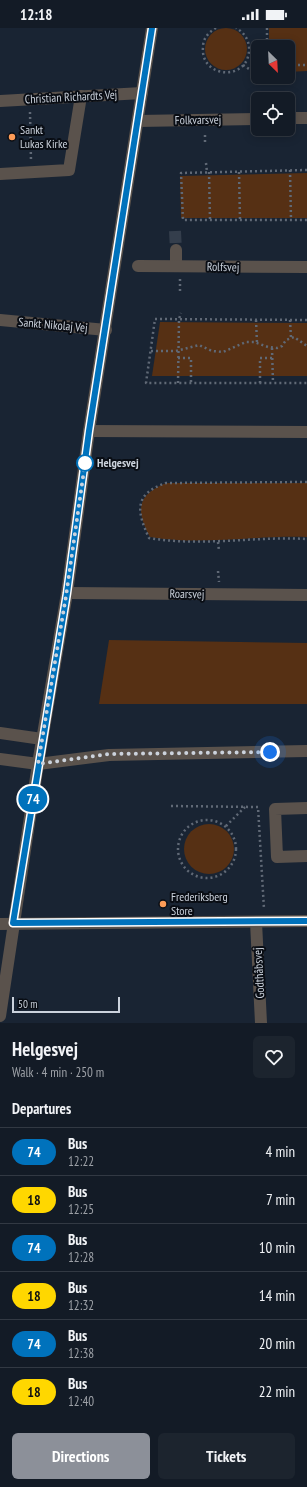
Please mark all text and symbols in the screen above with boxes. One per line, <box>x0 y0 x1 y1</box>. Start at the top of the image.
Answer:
text: 12:18 <box>20 5 52 24</box>
north arrow <box>251 40 295 84</box>
map controls <box>251 40 295 136</box>
street label: Christian Richardts Vej <box>24 87 118 106</box>
button: locate <box>251 92 295 136</box>
street label: Folkvarsvej <box>175 112 221 127</box>
place label: Sankt Lukas Kirke <box>20 122 67 151</box>
marker: Sankt Lukas Kirke <box>7 132 17 142</box>
street label: Rolfsvej <box>207 259 239 274</box>
street label: Sankt Nikolaj Vej <box>18 314 88 335</box>
marker: Helgesvej <box>76 454 94 472</box>
place label: Helgesvej <box>97 455 139 470</box>
street label: Roarsvej <box>169 586 205 601</box>
your location <box>260 742 280 762</box>
line badge: 74 <box>15 786 51 812</box>
text: 74 <box>26 790 40 808</box>
place label: Frederiksberg Store <box>171 889 228 918</box>
marker: Frederiksberg Store <box>158 899 168 909</box>
street label: Godthåbsvej <box>250 947 267 999</box>
scale bar <box>12 995 120 1014</box>
text: 50 m <box>18 997 37 1011</box>
button: heart <box>253 1036 295 1078</box>
text: Helgesvej <box>12 1037 78 1061</box>
text: Walk · 4 min · 250 m <box>12 1064 104 1081</box>
text: Departures <box>12 1099 71 1118</box>
text: Bus <box>68 1134 87 1153</box>
text: 4 min <box>265 1142 295 1161</box>
text: 74 <box>27 1143 41 1161</box>
text: 12:22 <box>68 1153 94 1170</box>
text: Bus <box>68 1182 87 1201</box>
text: 7 min <box>266 1190 295 1209</box>
text: 18 <box>27 1191 41 1209</box>
text: 12:25 <box>68 1201 94 1218</box>
text: Bus <box>68 1230 87 1249</box>
text: 10 min <box>259 1238 295 1257</box>
text: 74 <box>27 1239 41 1257</box>
text: 12:28 <box>68 1249 94 1266</box>
text: Bus <box>68 1278 87 1297</box>
text: 14 min <box>259 1286 295 1305</box>
text: 18 <box>27 1287 41 1305</box>
text: 12:32 <box>68 1297 94 1314</box>
text: Bus <box>68 1326 87 1345</box>
text: 20 min <box>259 1334 295 1353</box>
text: 74 <box>27 1335 41 1353</box>
text: 12:38 <box>68 1345 94 1362</box>
text: Bus <box>68 1374 87 1393</box>
text: 22 min <box>259 1382 295 1401</box>
text: 18 <box>27 1383 41 1401</box>
text: 12:40 <box>68 1393 94 1410</box>
button: Directions <box>12 1433 150 1479</box>
button: Tickets <box>158 1433 295 1479</box>

